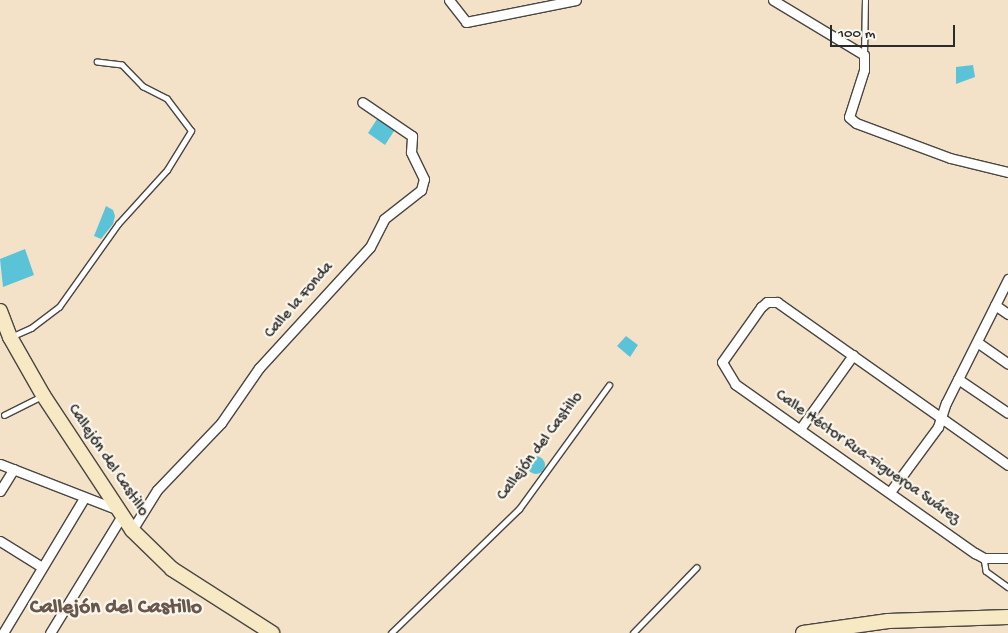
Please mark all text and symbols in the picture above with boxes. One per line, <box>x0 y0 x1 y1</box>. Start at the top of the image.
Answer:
scale bar <box>833 15 958 47</box>
text: 100 m <box>838 25 875 43</box>
street label: Calle la Fonda <box>262 259 338 343</box>
street label: Calle Héctor Rua-Figueroa Suárez <box>771 387 963 529</box>
street label: Callejón del Castillo <box>494 389 588 505</box>
street label: Callejón del Castillo <box>62 401 152 521</box>
district label: Callejón del Castillo <box>30 596 202 622</box>

